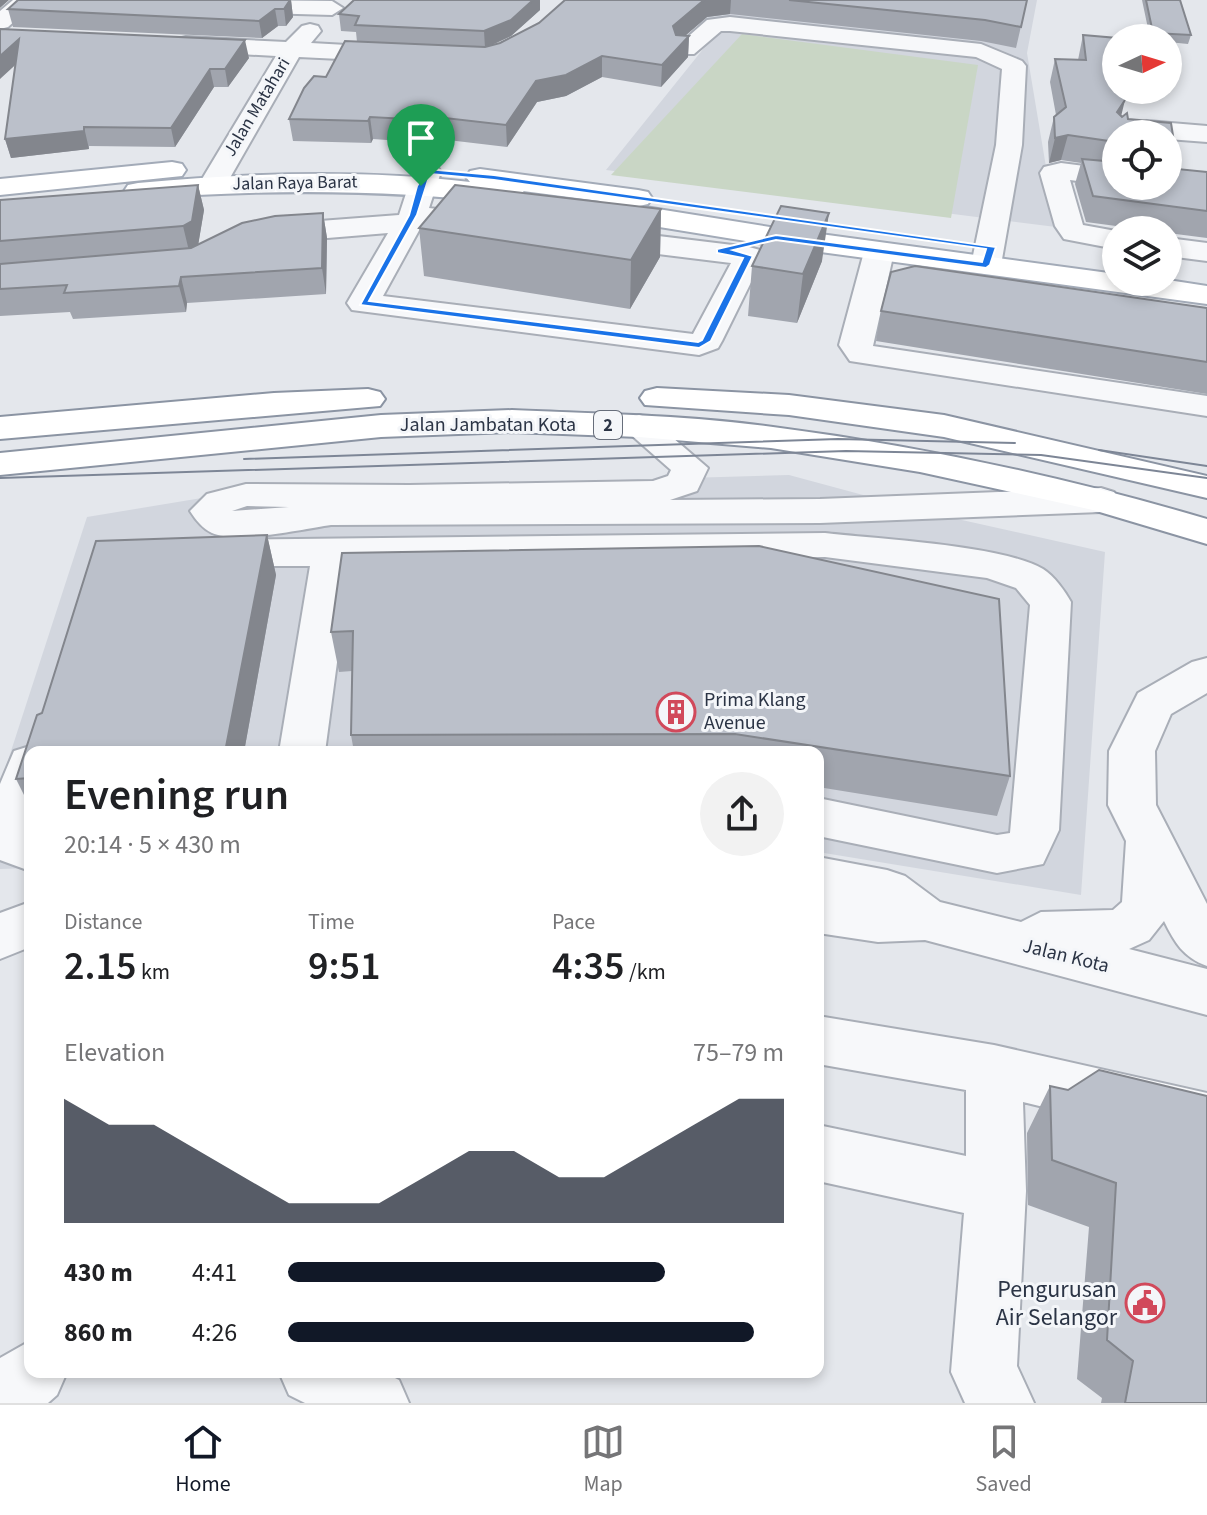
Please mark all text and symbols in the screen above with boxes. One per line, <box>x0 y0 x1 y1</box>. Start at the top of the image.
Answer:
north arrow <box>1102 24 1182 104</box>
map controls <box>1102 24 1182 296</box>
street label: Jalan Matahari <box>218 53 296 161</box>
pin <box>387 104 455 186</box>
icon: arrive <box>399 116 443 160</box>
button: locate <box>1102 120 1182 200</box>
street label: Jalan Raya Barat <box>232 169 358 197</box>
button: layers <box>1102 216 1182 296</box>
street label: Jalan Jambatan Kota <box>400 411 576 439</box>
road number: 2 <box>594 411 622 439</box>
place label: Prima Klang Avenue <box>704 686 806 737</box>
building icon: Prima Klang Avenue <box>655 691 697 733</box>
text: Evening run <box>64 764 289 827</box>
button: share <box>700 772 784 856</box>
text: 20:14 · 5 × 430 m <box>64 826 241 863</box>
text: Distance <box>64 906 142 938</box>
text: Time <box>308 906 354 938</box>
text: Pace <box>552 906 595 938</box>
street label: Jalan Kota <box>1020 932 1112 980</box>
text: 2.15 <box>64 938 137 995</box>
text: 9:51 <box>308 938 381 995</box>
text: 4:35 <box>552 938 625 995</box>
text: km <box>137 956 170 988</box>
text: /km <box>625 956 666 988</box>
text: Elevation <box>64 1034 165 1071</box>
text: 75–79 m <box>693 1034 784 1071</box>
text: 430 m <box>64 1254 133 1291</box>
text: 4:41 <box>192 1254 237 1291</box>
place label: Pengurusan Air Selangor <box>996 1272 1118 1335</box>
public building icon: Pengurusan Air Selangor <box>1124 1282 1166 1324</box>
text: 860 m <box>64 1314 133 1351</box>
text: 4:26 <box>192 1314 237 1351</box>
tab: Home <box>175 1420 231 1500</box>
tab: Map <box>581 1420 625 1500</box>
tab: Saved <box>976 1420 1032 1500</box>

